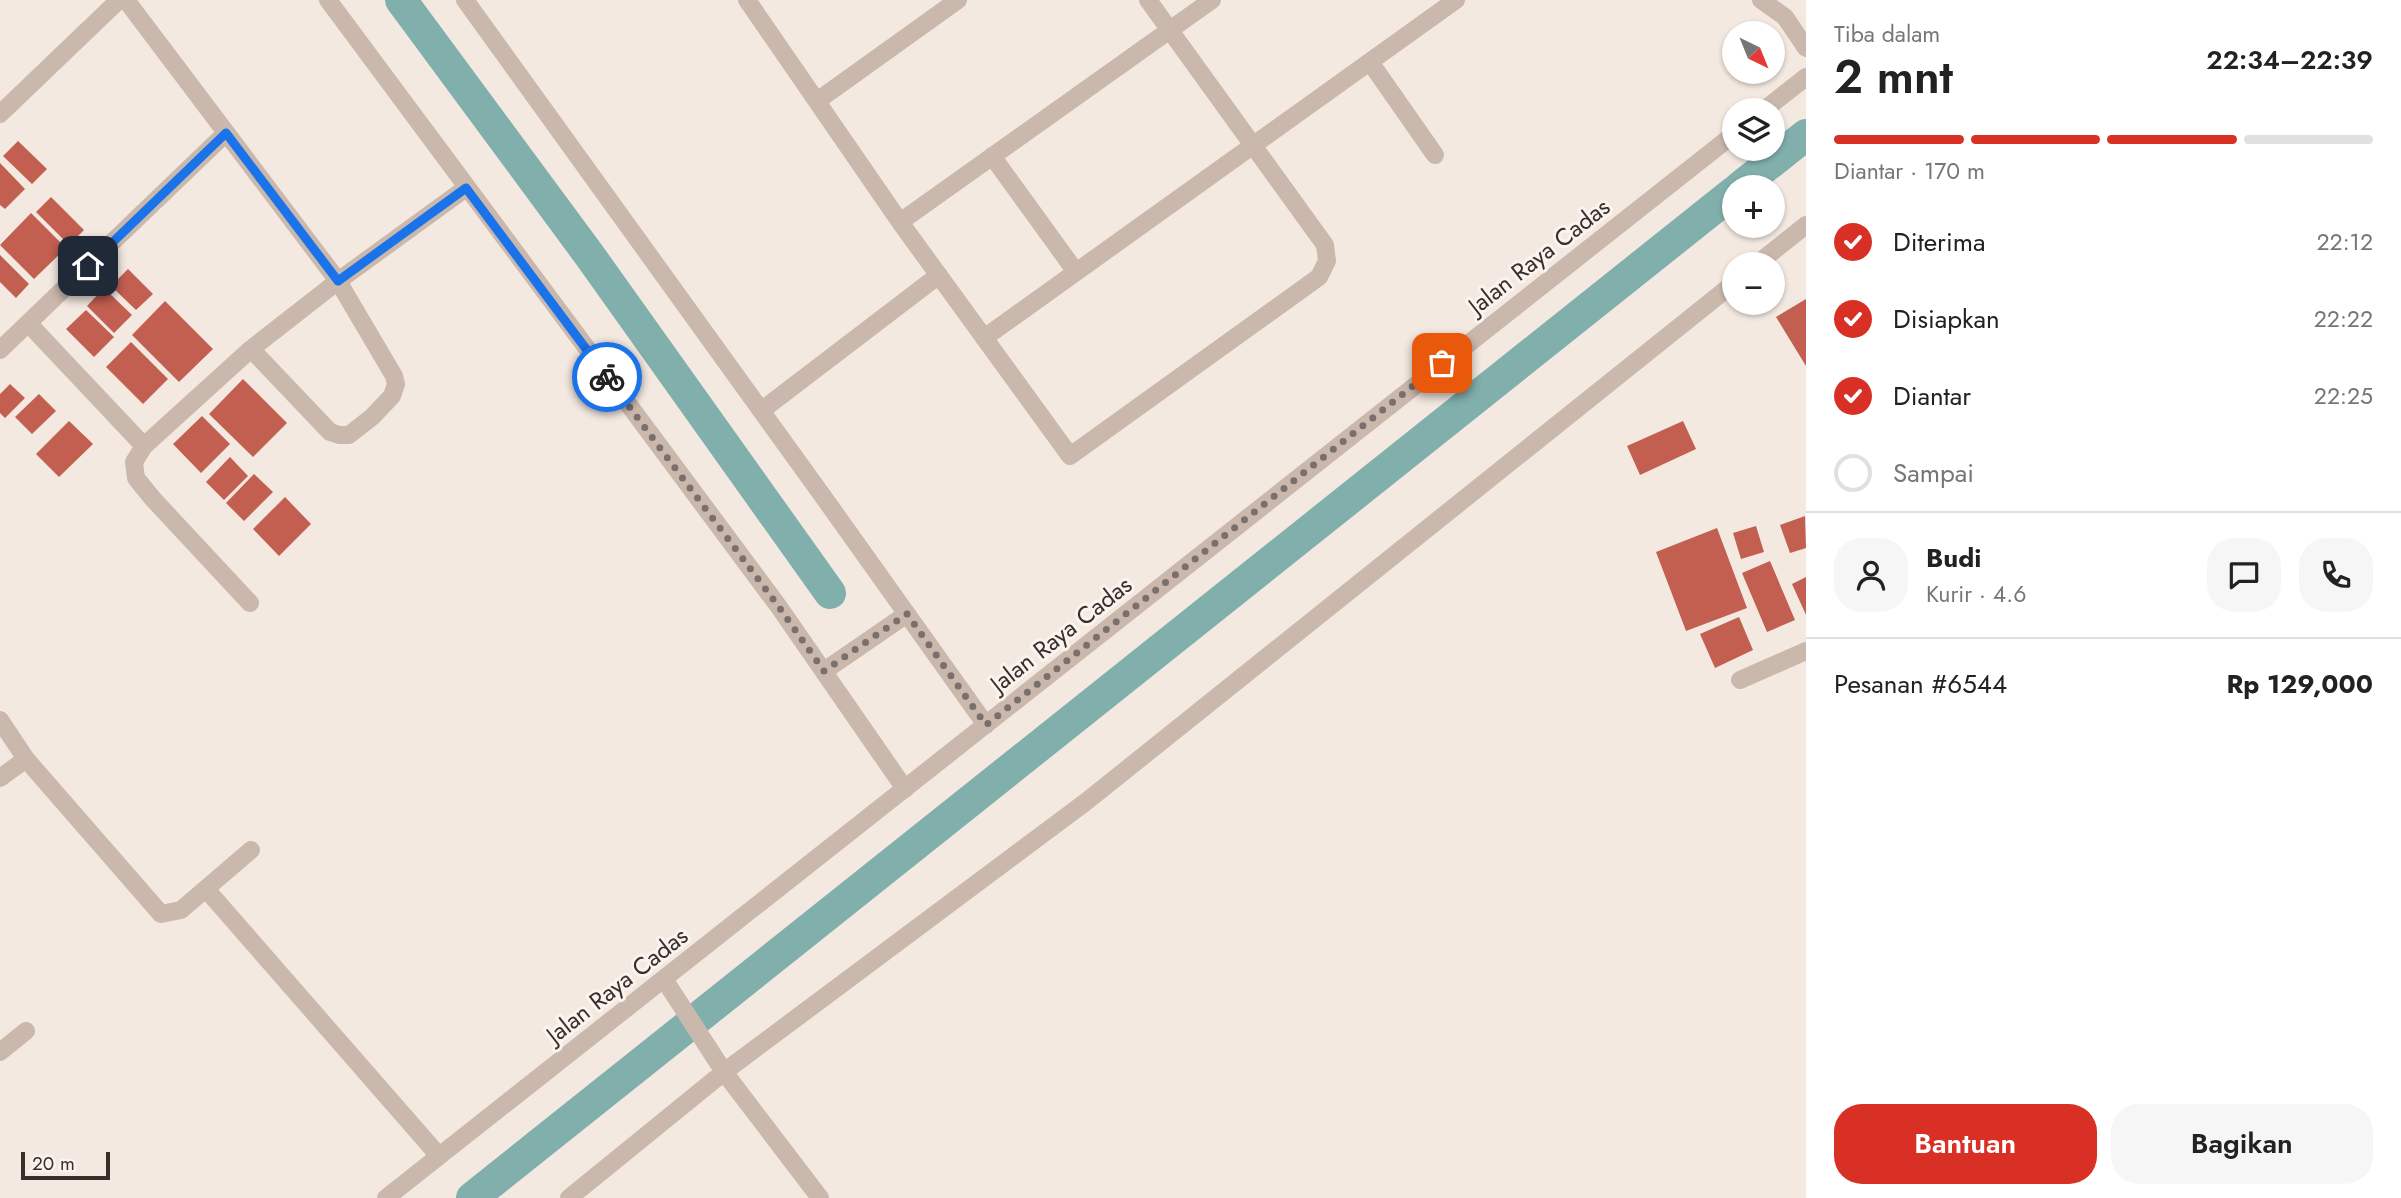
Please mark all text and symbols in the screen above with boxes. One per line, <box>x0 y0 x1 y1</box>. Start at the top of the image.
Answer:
text: Tiba dalam <box>1834 17 1940 51</box>
north arrow <box>1722 21 1785 84</box>
map controls <box>1722 21 1785 315</box>
text: 22:34–22:39 <box>2206 41 2373 79</box>
text: 2 mnt <box>1834 44 1953 110</box>
button: layers <box>1722 98 1785 161</box>
text: Diantar · 170 m <box>1834 154 1985 188</box>
button: + <box>1722 175 1785 238</box>
street label: Jalan Raya Cadas <box>1458 190 1617 324</box>
icon: check <box>1834 223 1872 261</box>
text: Diterima <box>1893 223 1986 261</box>
text: 22:12 <box>2316 225 2373 259</box>
pin <box>58 236 118 296</box>
icon: home <box>69 247 107 285</box>
button: − <box>1722 252 1785 315</box>
icon: check <box>1834 300 1872 338</box>
text: Disiapkan <box>1893 300 2000 338</box>
text: 22:22 <box>2314 302 2373 336</box>
pin <box>1412 333 1472 393</box>
courier <box>572 342 642 412</box>
icon: bag <box>1423 344 1461 382</box>
icon: bike <box>588 358 626 396</box>
icon: check <box>1834 377 1872 415</box>
text: Diantar <box>1893 377 1971 415</box>
text: 22:25 <box>2314 379 2373 413</box>
text: Sampai <box>1893 454 1974 492</box>
button: person <box>1834 538 1908 612</box>
button: chat <box>2207 538 2281 612</box>
button: phone <box>2299 538 2373 612</box>
text: Budi <box>1926 539 1981 577</box>
street label: Jalan Raya Cadas <box>980 568 1139 702</box>
text: Kurir · 4.6 <box>1926 577 2026 611</box>
text: Pesanan #6544 <box>1834 665 2007 703</box>
text: Rp 129,000 <box>2226 665 2373 703</box>
street label: Jalan Raya Cadas <box>536 919 695 1053</box>
button: Bantuan <box>1834 1104 2097 1184</box>
button: Bagikan <box>2111 1104 2373 1184</box>
scale bar <box>21 1149 110 1181</box>
text: 20 m <box>32 1150 75 1177</box>

